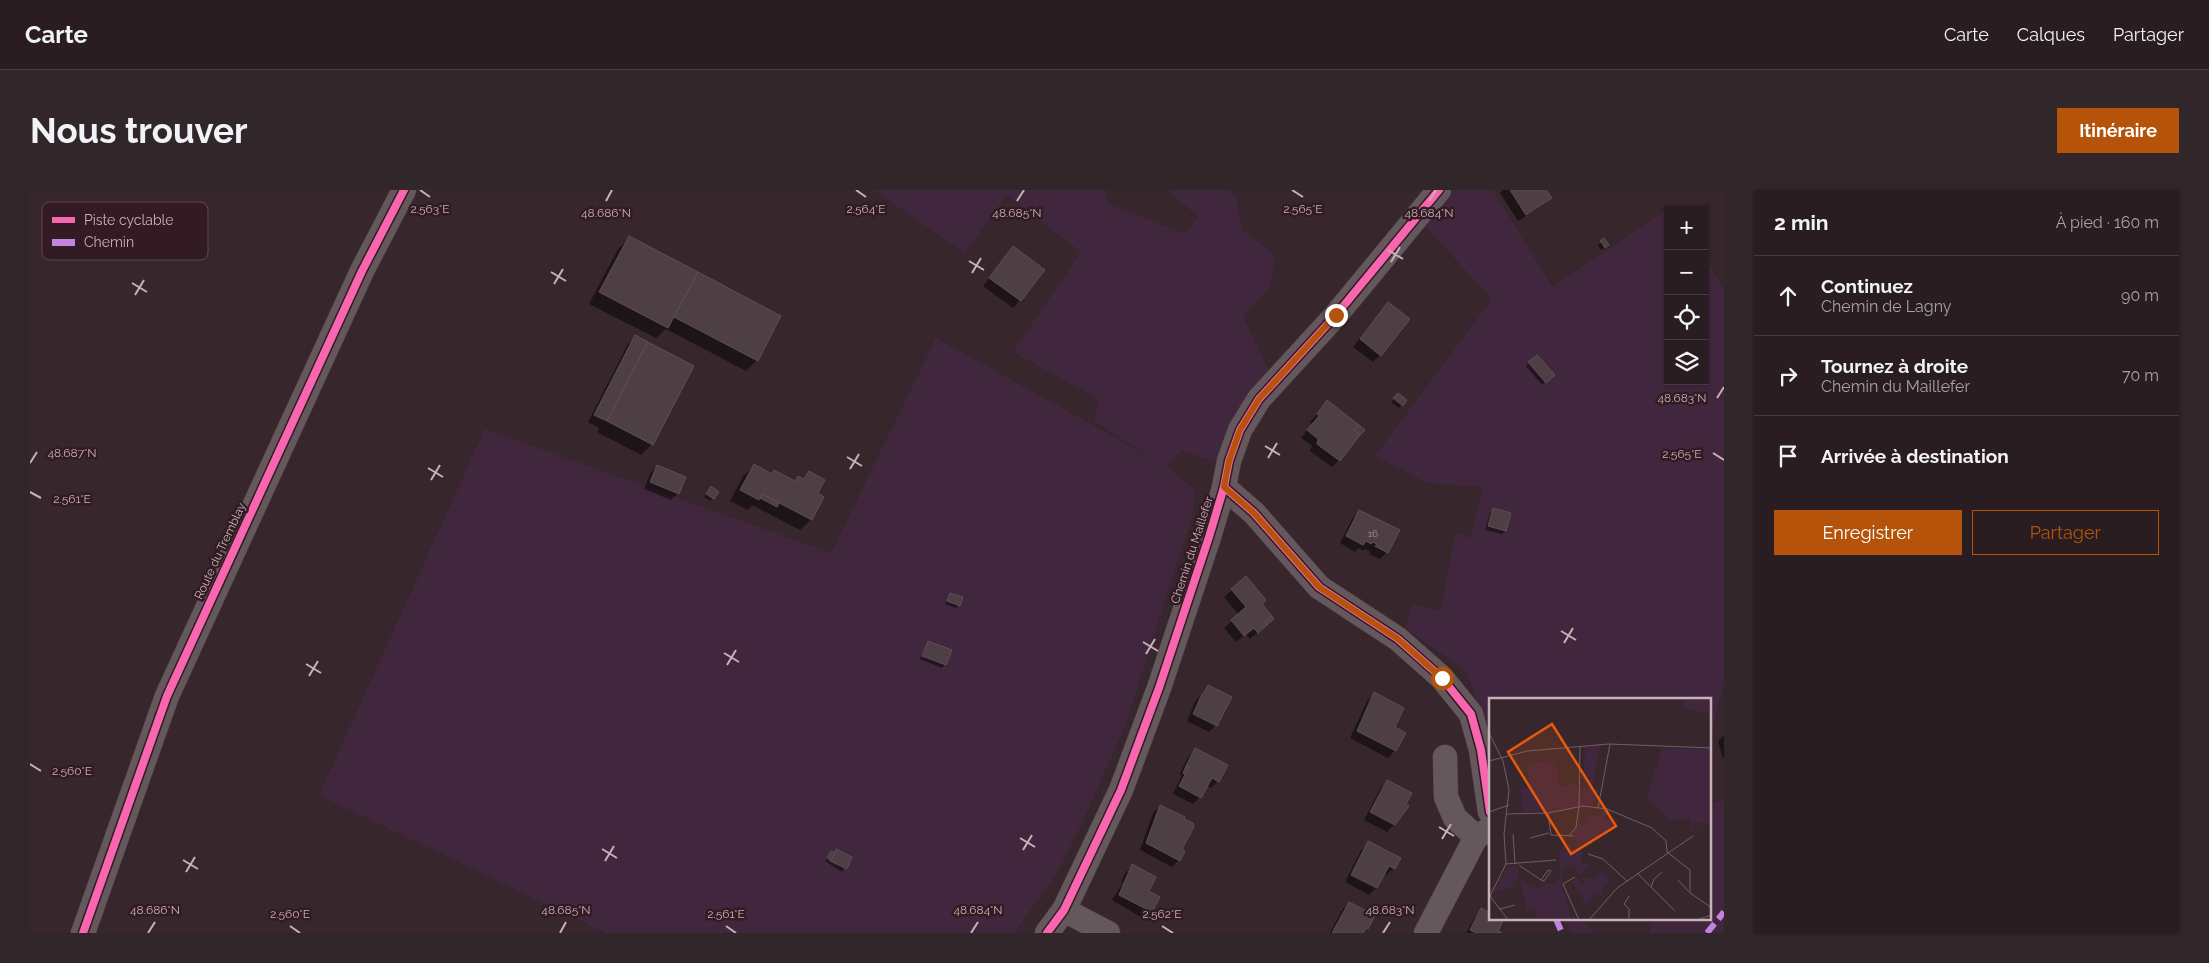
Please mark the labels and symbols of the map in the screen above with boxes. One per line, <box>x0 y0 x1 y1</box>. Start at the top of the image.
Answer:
legend <box>42 202 208 260</box>
text: 2.563°E <box>411 202 449 216</box>
text: 2.564°E <box>846 202 886 216</box>
text: 2.565°E <box>1283 202 1323 216</box>
text: 48.686°N <box>581 206 631 220</box>
text: 48.685°N <box>992 206 1042 220</box>
text: 48.684°N <box>1404 206 1454 220</box>
text: Piste cyclable <box>84 212 174 228</box>
text: Chemin <box>84 234 134 250</box>
route end <box>1325 304 1348 327</box>
text: 48.683°N <box>1658 391 1706 405</box>
text: 48.687°N <box>47 446 97 460</box>
text: 2.565°E <box>1662 447 1702 461</box>
text: 2.561°E <box>53 492 91 506</box>
street label: Chemin du Maillefer <box>1168 494 1216 605</box>
street label: Route du Tremblay <box>191 500 249 602</box>
house number: 16 <box>1368 528 1378 539</box>
route start <box>1431 667 1454 690</box>
inset map <box>1489 698 1712 920</box>
text: 2.560°E <box>52 764 92 778</box>
text: 48.686°N <box>130 903 180 917</box>
text: 48.685°N <box>541 903 591 917</box>
text: 48.684°N <box>953 903 1003 917</box>
text: 48.683°N <box>1366 903 1414 917</box>
text: 2.560°E <box>270 907 310 921</box>
text: 2.561°E <box>707 907 745 921</box>
text: 2.562°E <box>1143 907 1181 921</box>

